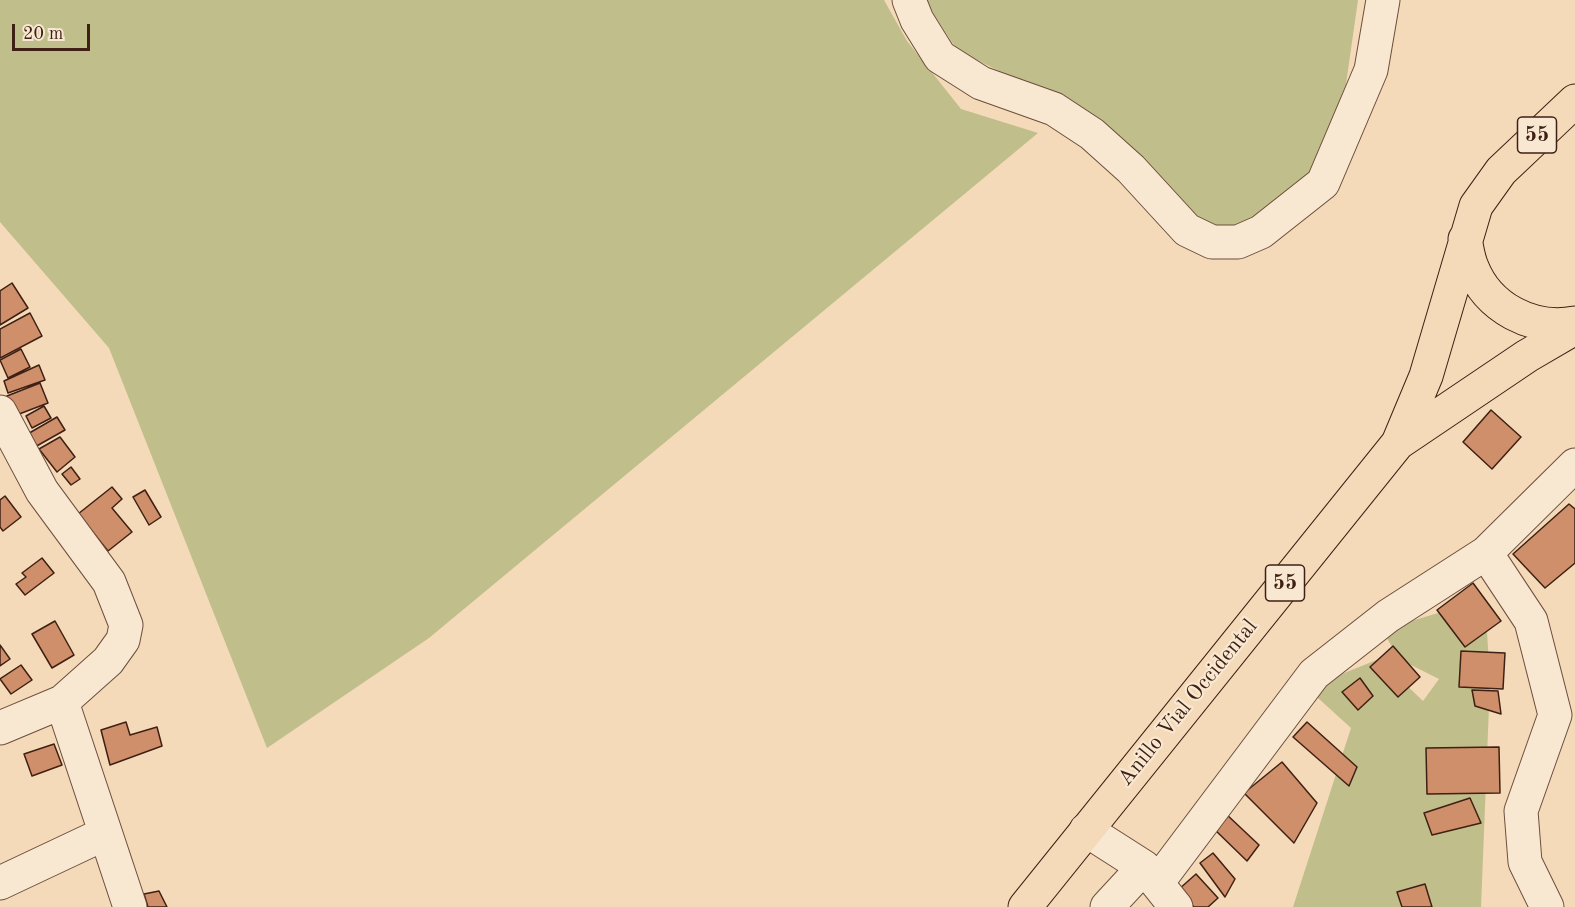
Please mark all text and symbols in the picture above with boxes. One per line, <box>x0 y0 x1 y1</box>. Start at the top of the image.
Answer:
scale bar <box>15 12 93 50</box>
text: 20 m <box>23 25 63 43</box>
road number: 55 <box>1518 117 1556 153</box>
road number: 55 <box>1266 565 1304 601</box>
street label: Anillo Vial Occidental <box>1113 614 1263 792</box>

